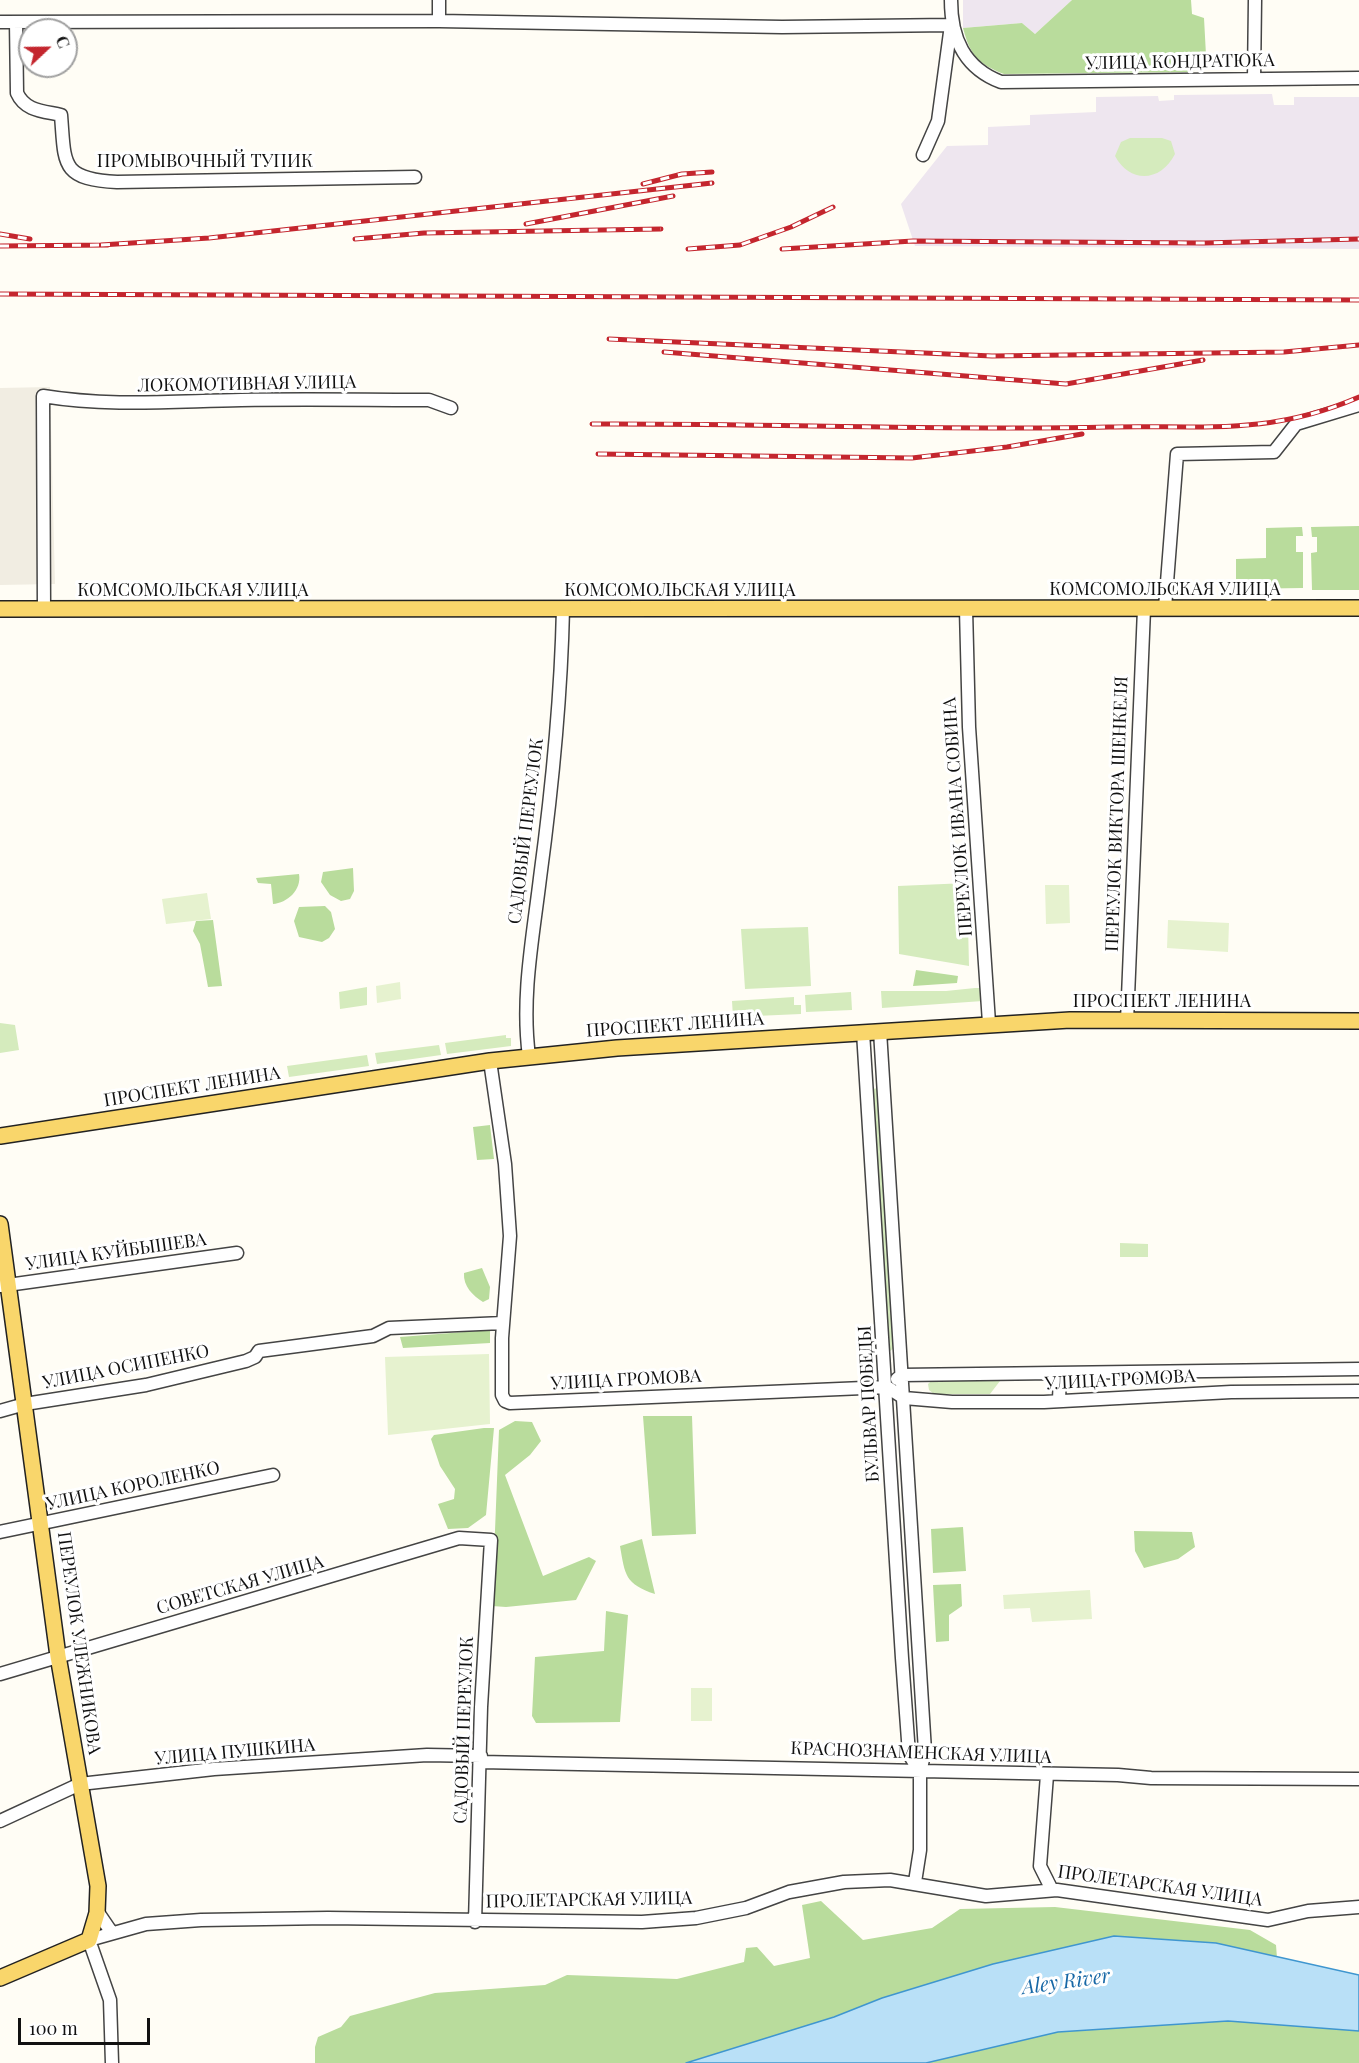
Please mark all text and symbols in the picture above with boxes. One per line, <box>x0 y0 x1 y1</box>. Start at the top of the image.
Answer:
north arrow <box>18 18 78 78</box>
text: С <box>51 33 75 51</box>
street label: УЛИЦА КОНДРАТЮКА <box>1085 50 1275 74</box>
street label: ПРОМЫВОЧНЫЙ ТУПИК <box>97 150 313 172</box>
street label: ЛОКОМОТИВНАЯ УЛИЦА <box>138 371 356 397</box>
street label: КОМСОМОЛЬСКАЯ УЛИЦА <box>1049 578 1281 600</box>
street label: КОМСОМОЛЬСКАЯ УЛИЦА <box>77 579 309 601</box>
street label: КОМСОМОЛЬСКАЯ УЛИЦА <box>564 579 796 601</box>
street label: ПЕРЕУЛОК ВИКТОРА ШЕНКЕЛЯ <box>1101 676 1133 952</box>
street label: ПЕРЕУЛОК ИВАНА СОБИНА <box>939 697 977 937</box>
street label: САДОВЫЙ ПЕРЕУЛОК <box>504 737 548 925</box>
street label: ПРОСПЕКТ ЛЕНИНА <box>1073 990 1251 1012</box>
street label: ПРОСПЕКТ ЛЕНИНА <box>585 1008 765 1042</box>
street label: ПРОСПЕКТ ЛЕНИНА <box>102 1062 282 1112</box>
street label: УЛИЦА КУЙБЫШЕВА <box>24 1229 208 1275</box>
street label: БУЛЬВАР ПОБЕДЫ <box>854 1325 884 1483</box>
street label: УЛИЦА ОСИПЕНКО <box>41 1340 211 1394</box>
street label: УЛИЦА ГРОМОВА <box>550 1365 702 1395</box>
street label: УЛИЦА ГРОМОВА <box>1044 1365 1196 1395</box>
street label: УЛИЦА КОРОЛЕНКО <box>44 1457 222 1515</box>
street label: ПЕРЕУЛОК УЛЕЖНИКОВА <box>53 1530 105 1756</box>
street label: СОВЕТСКАЯ УЛИЦА <box>154 1551 326 1619</box>
street label: САДОВЫЙ ПЕРЕУЛОК <box>450 1636 478 1824</box>
street label: УЛИЦА ПУШКИНА <box>154 1734 316 1770</box>
street label: КРАСНОЗНАМЕНСКАЯ УЛИЦА <box>790 1738 1052 1768</box>
street label: ПРОЛЕТАРСКАЯ УЛИЦА <box>1056 1861 1264 1911</box>
street label: ПРОЛЕТАРСКАЯ УЛИЦА <box>485 1887 693 1913</box>
water label: Aley River <box>1021 1964 1111 2000</box>
scale bar <box>21 2006 153 2044</box>
text: 100 m <box>29 2016 78 2040</box>

